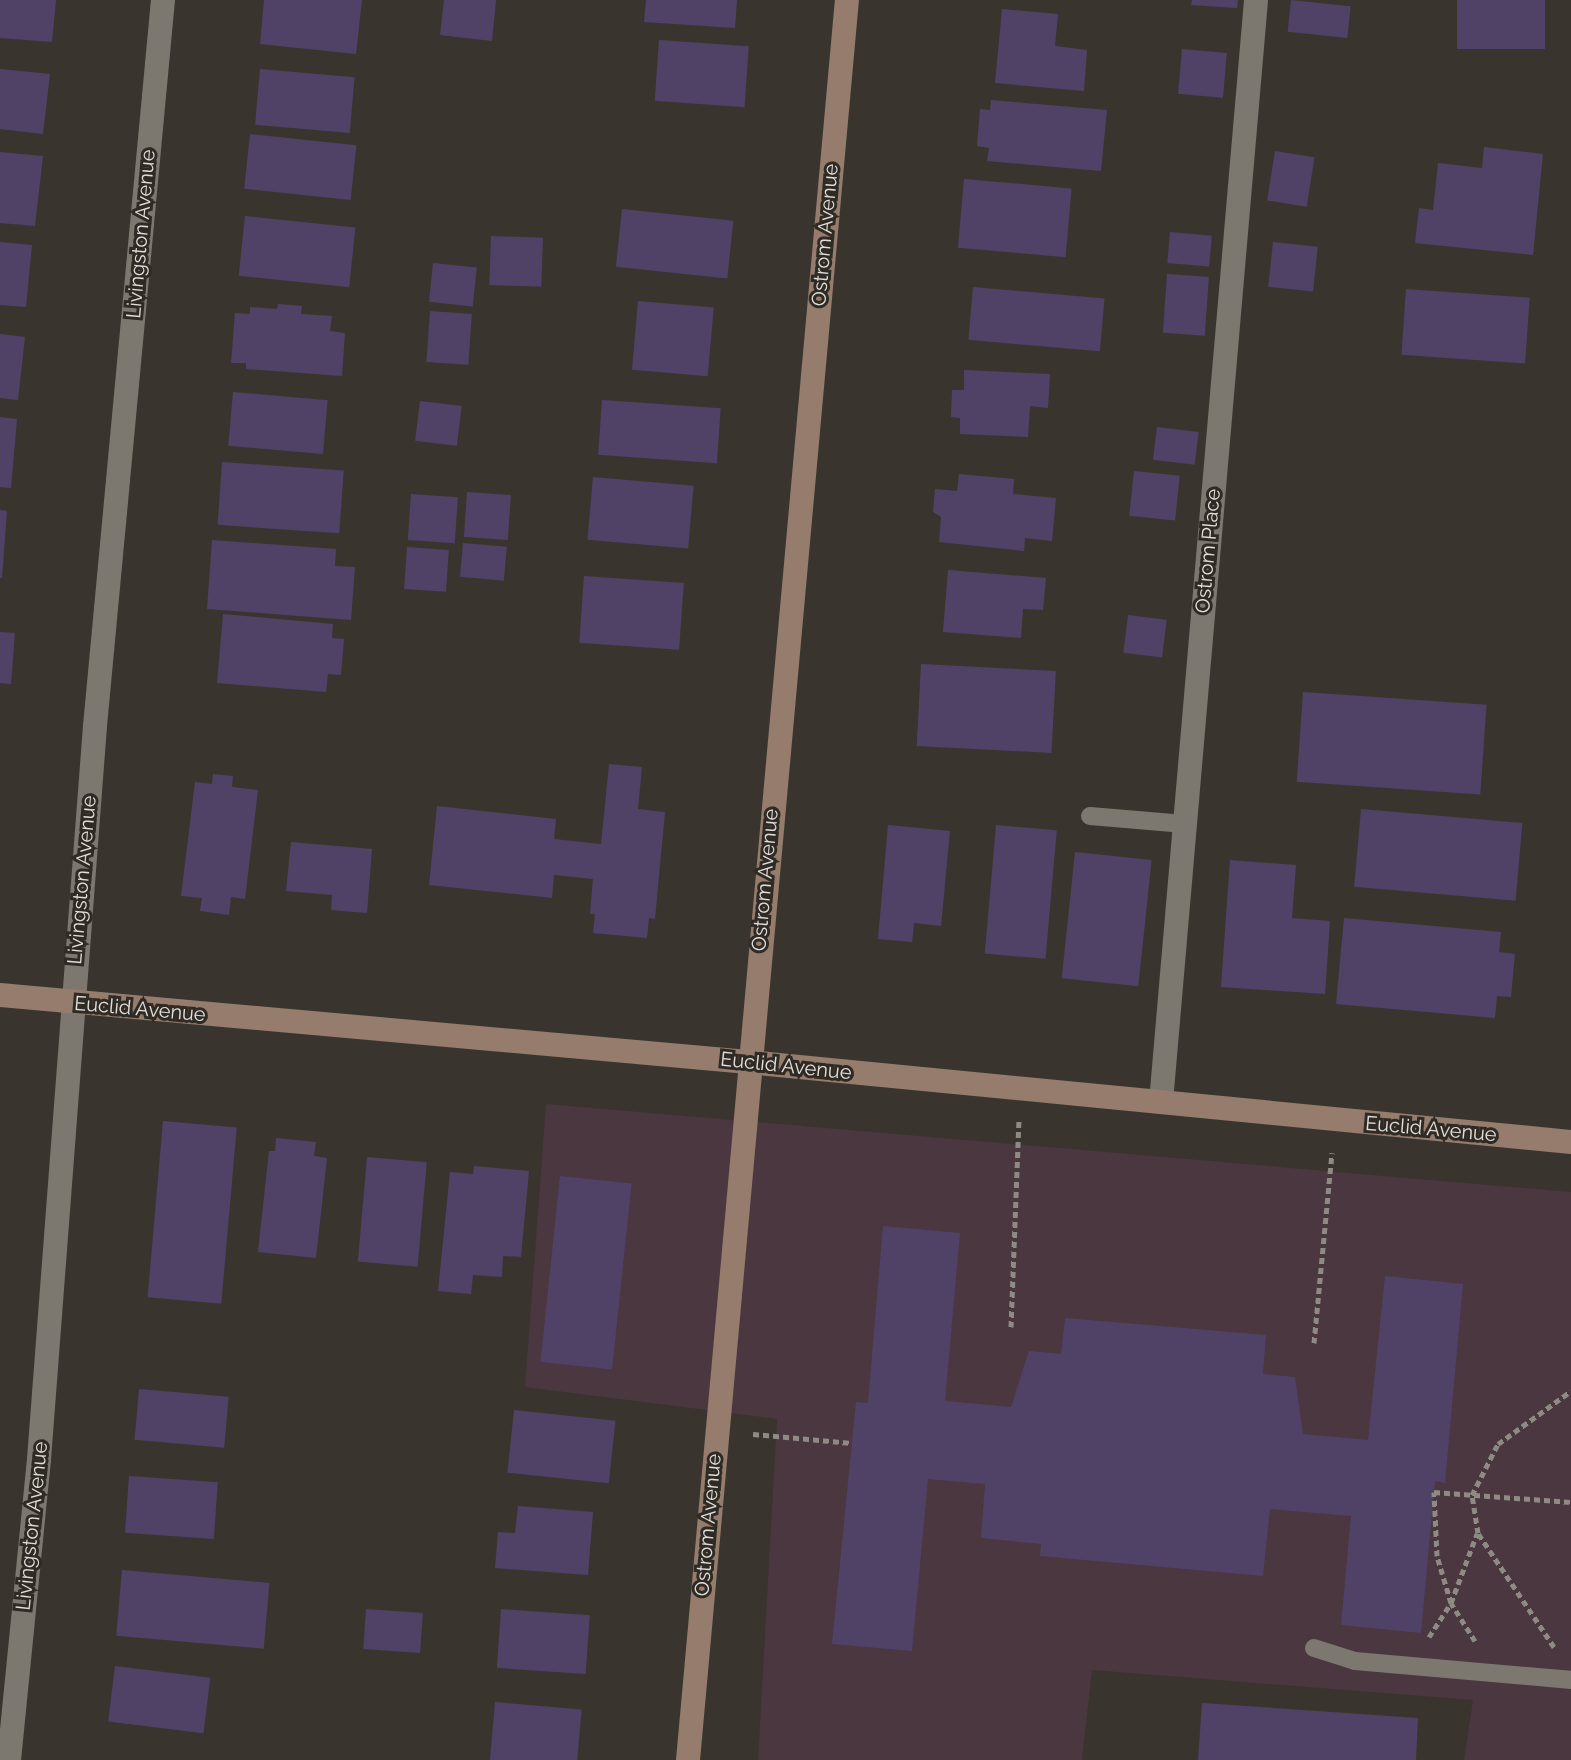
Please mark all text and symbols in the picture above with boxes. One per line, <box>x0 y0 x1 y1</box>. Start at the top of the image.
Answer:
street label: Livingston Avenue <box>122 148 160 320</box>
street label: Ostrom Avenue <box>807 162 843 308</box>
street label: Ostrom Place <box>1191 488 1225 614</box>
street label: Livingston Avenue <box>63 794 101 966</box>
street label: Ostrom Avenue <box>747 807 783 953</box>
street label: Euclid Avenue <box>73 991 207 1027</box>
street label: Euclid Avenue <box>719 1047 853 1085</box>
street label: Euclid Avenue <box>1364 1111 1498 1147</box>
street label: Livingston Avenue <box>11 1440 53 1612</box>
street label: Ostrom Avenue <box>690 1452 726 1598</box>

